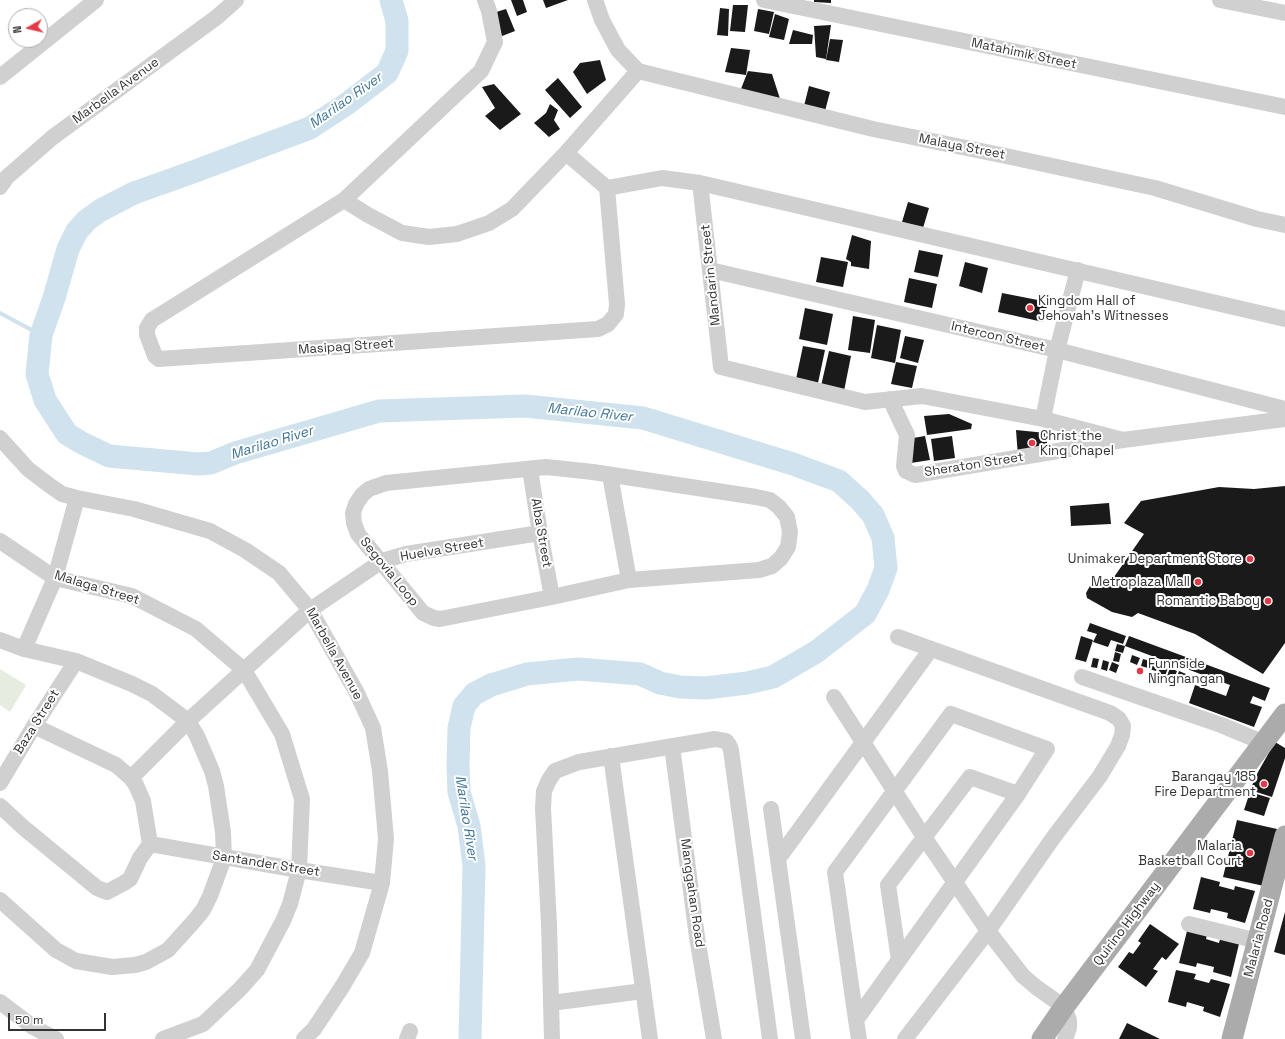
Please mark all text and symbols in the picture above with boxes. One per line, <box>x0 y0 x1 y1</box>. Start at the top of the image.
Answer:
north arrow <box>8 8 48 48</box>
text: N <box>10 25 25 34</box>
street label: Matahimik Street <box>970 35 1078 73</box>
street label: Marbella Avenue <box>70 54 162 128</box>
water label: Marilao River <box>306 70 386 132</box>
street label: Malaya Street <box>917 131 1007 163</box>
street label: Mandarin Street <box>698 224 724 326</box>
place label: Kingdom Hall of Jehovah's Witnesses <box>1038 293 1169 324</box>
marker: Kingdom Hall of Jehovah's Witnesses <box>1025 303 1035 313</box>
street label: Intercon Street <box>950 319 1046 355</box>
street label: Masipag Street <box>298 336 394 358</box>
water label: Marilao River <box>547 400 633 426</box>
water label: Marilao River <box>229 422 315 464</box>
place label: Christ the King Chapel <box>1040 428 1114 459</box>
marker: Christ the King Chapel <box>1027 438 1037 448</box>
street label: Sheraton Street <box>923 449 1025 481</box>
street label: Alba Street <box>527 497 555 569</box>
street label: Segovia Loop <box>356 534 422 610</box>
street label: Huelva Street <box>399 535 485 565</box>
place label: Unimaker Department Store <box>1068 551 1242 567</box>
marker: Unimaker Department Store <box>1245 554 1255 564</box>
street label: Malaga Street <box>53 568 141 608</box>
place label: Metroplaza Mall <box>1091 574 1190 590</box>
marker: Metroplaza Mall <box>1193 577 1203 587</box>
place label: Romantic Baboy <box>1157 593 1260 609</box>
marker: Romantic Baboy <box>1263 596 1273 606</box>
street label: Marbella Avenue <box>302 605 366 703</box>
place label: Funnside Ningnangan <box>1148 656 1223 687</box>
marker: Funnside Ningnangan <box>1135 666 1145 676</box>
street label: Baza Street <box>11 687 63 757</box>
place label: Barangay 185 Fire Department <box>1154 769 1256 800</box>
water label: Marilao River <box>451 774 481 862</box>
marker: Barangay 185 Fire Department <box>1259 779 1269 789</box>
street label: Manggahan Road <box>677 838 707 948</box>
place label: Malaria Basketball Court <box>1138 838 1242 869</box>
street label: Santander Street <box>211 848 321 880</box>
marker: Malaria Basketball Court <box>1245 848 1255 858</box>
street label: Quirino Highway <box>1090 879 1164 969</box>
street label: Malaria Road <box>1241 897 1277 979</box>
scale bar <box>10 1005 108 1031</box>
text: 50 m <box>15 1012 43 1028</box>

